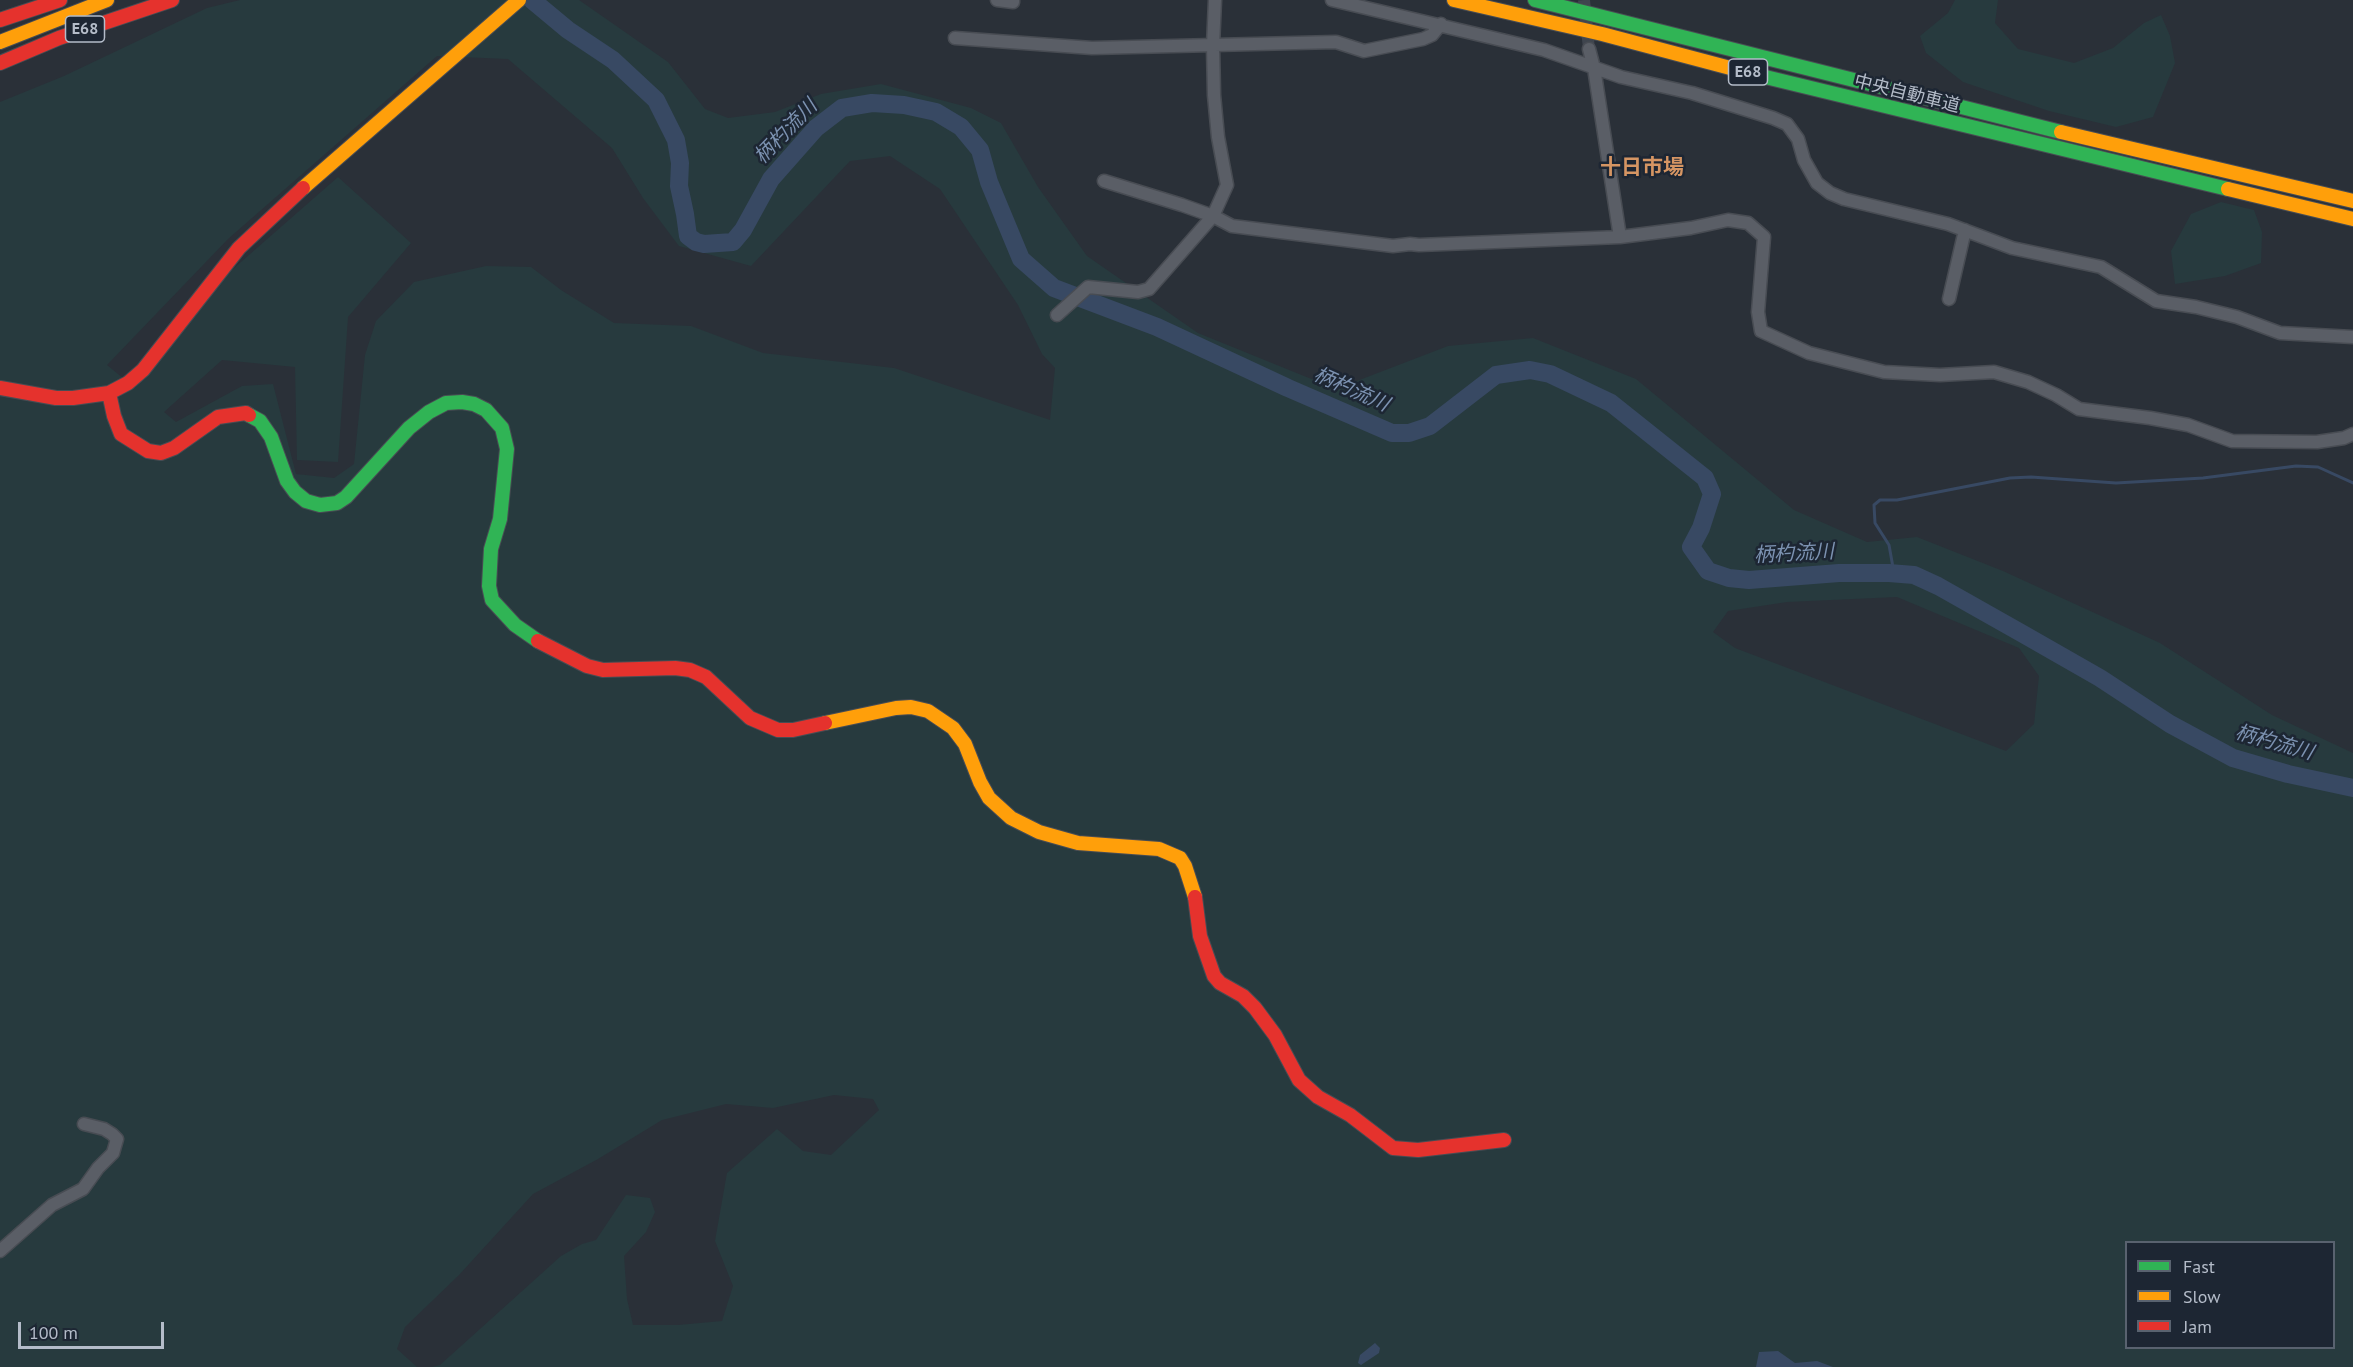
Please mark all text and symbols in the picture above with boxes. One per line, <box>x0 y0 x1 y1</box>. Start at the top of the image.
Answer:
road number: E68 <box>66 16 104 42</box>
road number: E68 <box>1728 59 1768 85</box>
street label: 中央自動車道 <box>1852 70 1962 118</box>
water label: 柄杓流川 <box>750 95 822 169</box>
district label: 十日市場 <box>1600 155 1684 181</box>
water label: 柄杓流川 <box>1310 363 1392 417</box>
water label: 柄杓流川 <box>1753 540 1835 568</box>
water label: 柄杓流川 <box>2232 720 2316 766</box>
legend <box>2125 1241 2335 1349</box>
text: Fast <box>2183 1255 2215 1278</box>
text: Slow <box>2183 1285 2221 1308</box>
scale bar <box>21 1310 166 1348</box>
text: Jam <box>2183 1315 2212 1338</box>
text: 100 m <box>29 1321 78 1344</box>

